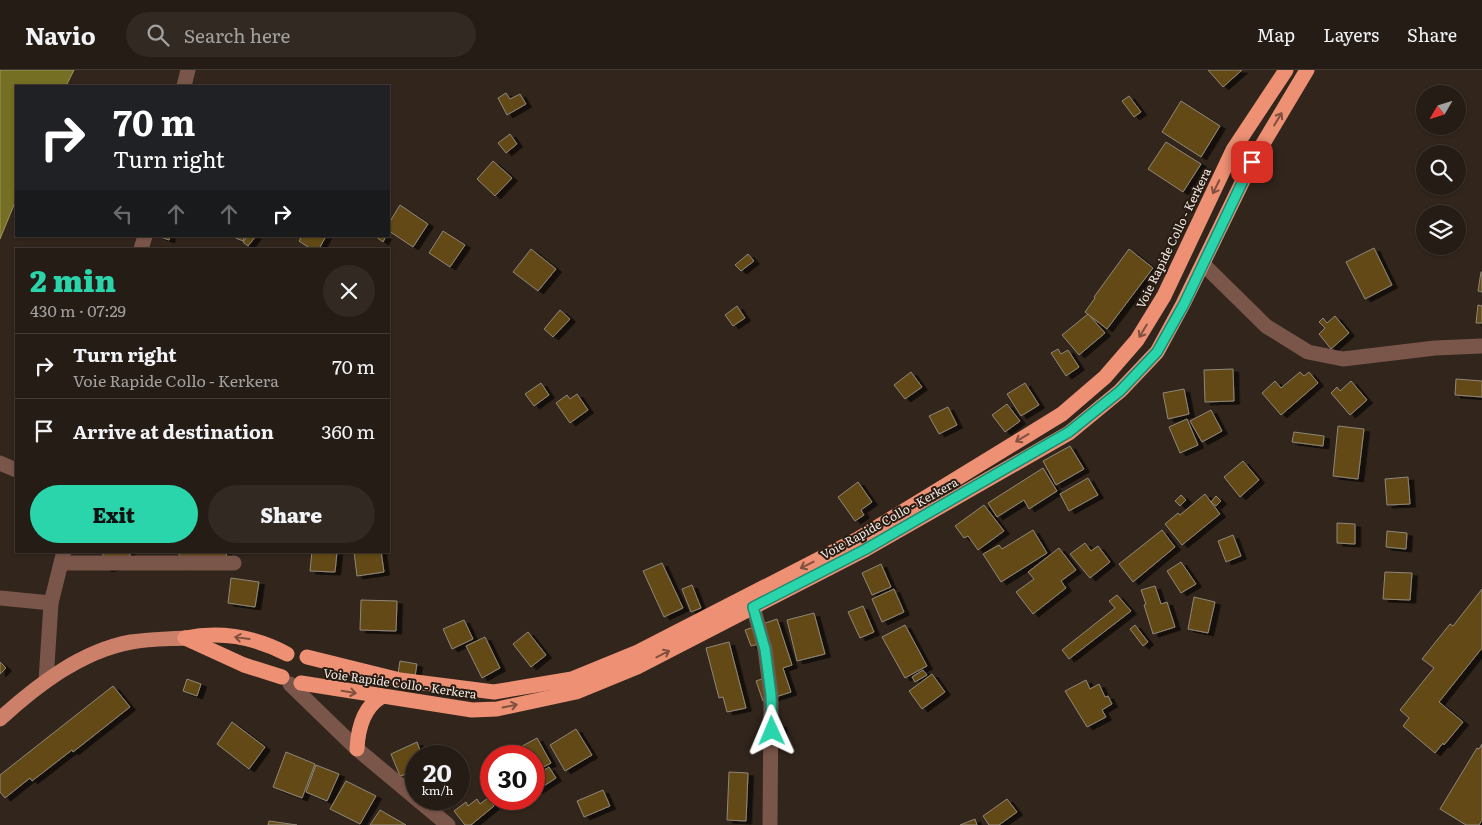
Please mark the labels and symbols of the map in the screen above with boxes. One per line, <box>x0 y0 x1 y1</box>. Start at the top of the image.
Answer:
north arrow <box>1416 85 1466 135</box>
one-way arrow <box>1273 112 1283 126</box>
pin <box>1231 141 1273 183</box>
street label: Voie Rapide Collo - Kerkera <box>1131 164 1215 311</box>
one-way arrow <box>1211 179 1220 194</box>
one-way arrow <box>1137 324 1147 338</box>
one-way arrow <box>1016 434 1030 444</box>
street label: Voie Rapide Collo - Kerkera <box>817 472 961 563</box>
one-way arrow <box>800 561 815 570</box>
one-way arrow <box>234 633 250 643</box>
one-way arrow <box>655 649 670 659</box>
street label: Voie Rapide Collo - Kerkera <box>322 663 478 703</box>
one-way arrow <box>340 687 356 697</box>
one-way arrow <box>501 701 517 710</box>
position arrow <box>745 704 797 756</box>
speed limit sign: 30 <box>480 745 545 810</box>

